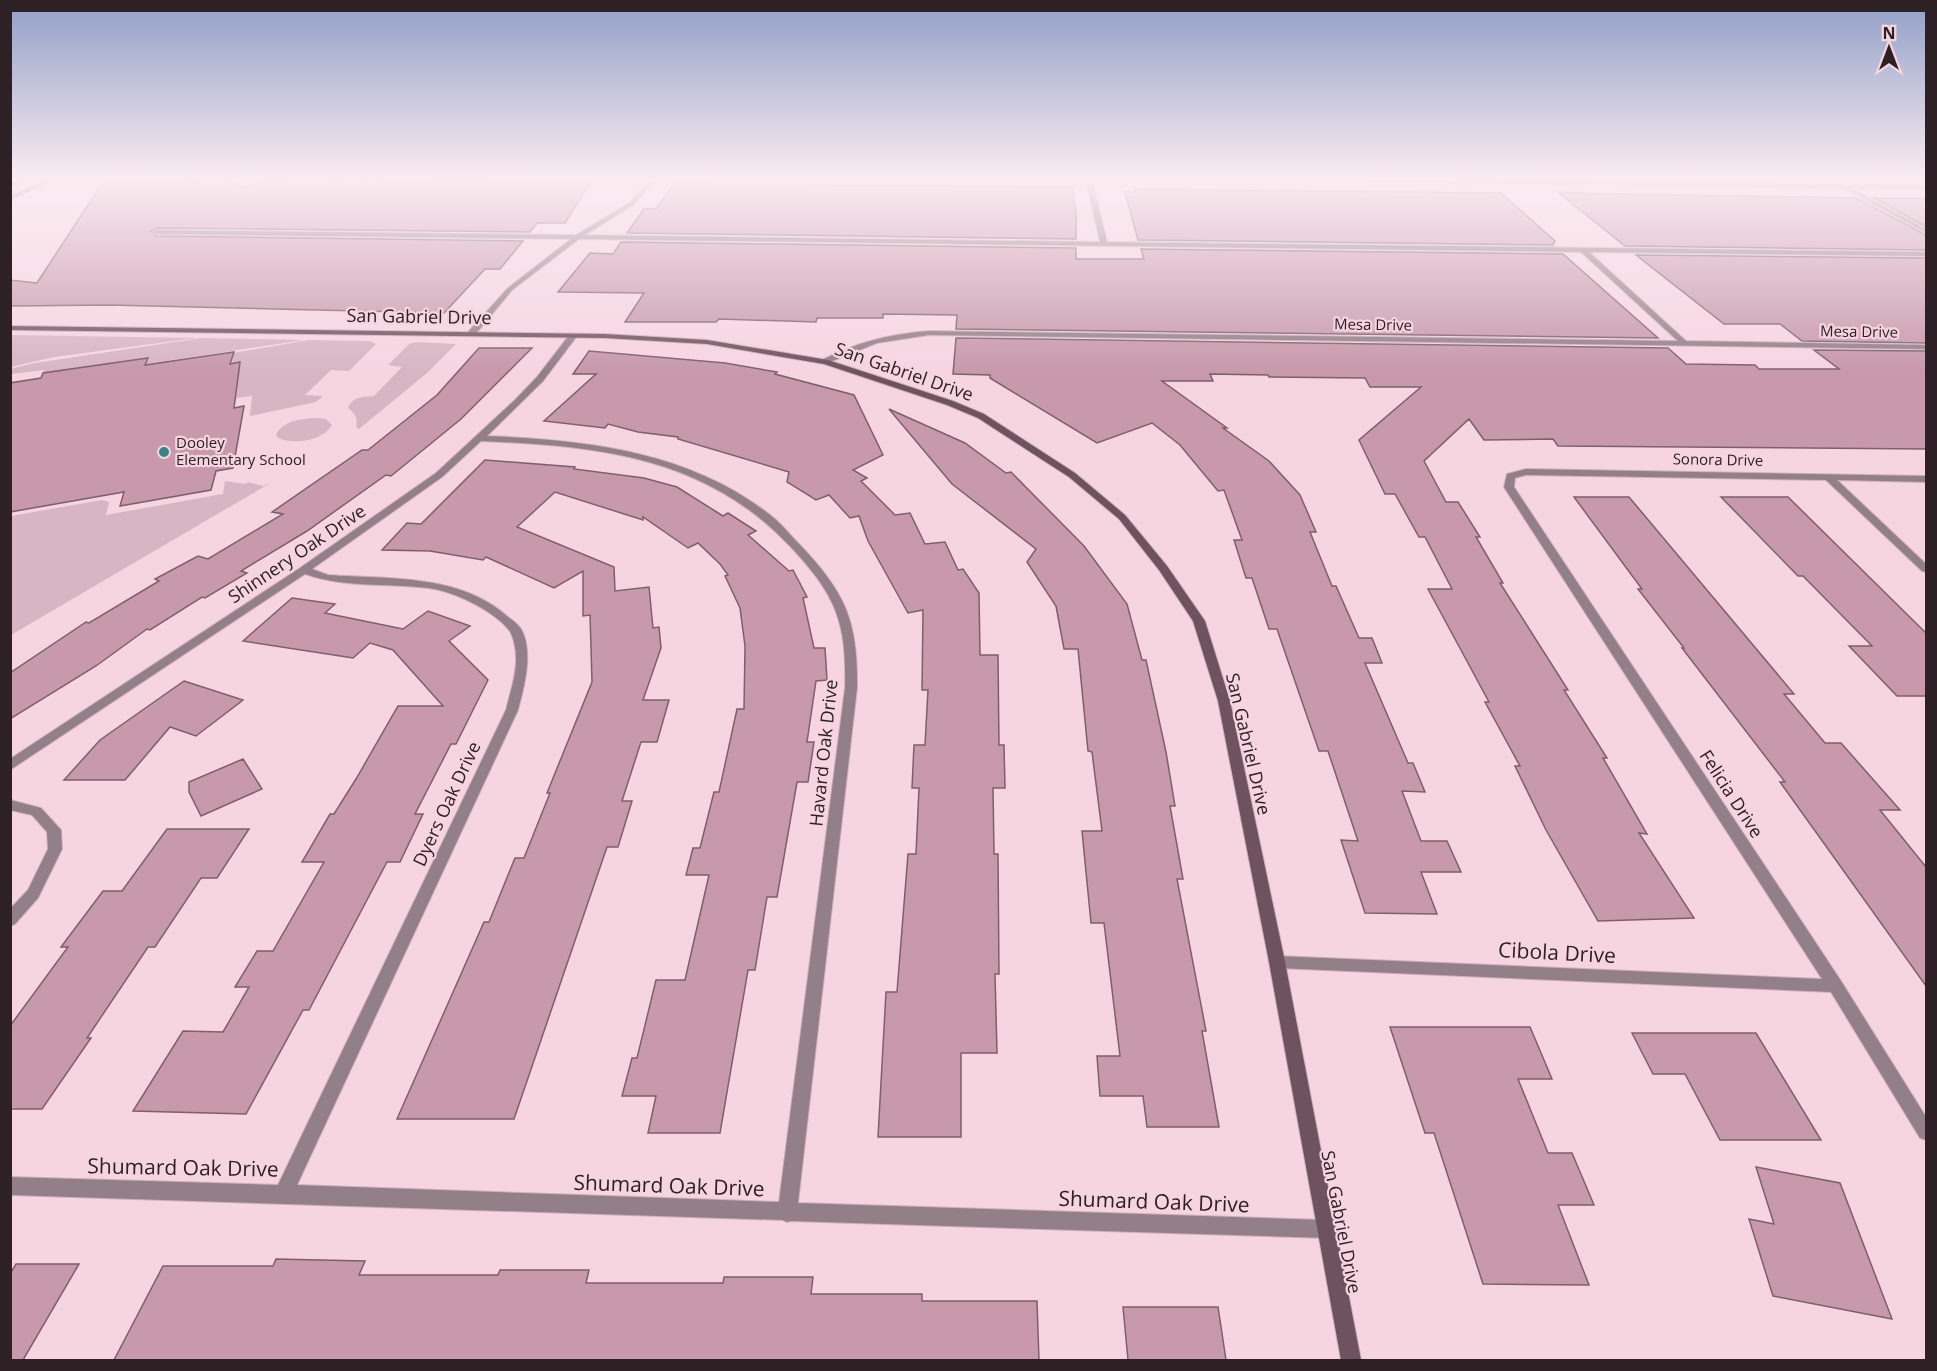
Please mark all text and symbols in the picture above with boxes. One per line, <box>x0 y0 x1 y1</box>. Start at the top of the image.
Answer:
north arrow <box>1859 18 1919 78</box>
text: N <box>1882 22 1896 44</box>
street label: San Gabriel Drive <box>346 303 492 329</box>
street label: Mesa Drive <box>1334 313 1412 335</box>
street label: Mesa Drive <box>1820 320 1898 342</box>
street label: San Gabriel Drive <box>832 336 977 406</box>
place label: Dooley Elementary School <box>176 432 306 469</box>
marker: Dooley Elementary School <box>157 445 171 459</box>
street label: Sonora Drive <box>1673 448 1763 470</box>
street label: Shinnery Oak Drive <box>223 498 370 608</box>
street label: San Gabriel Drive <box>1221 670 1277 817</box>
street label: Havard Oak Drive <box>803 678 843 828</box>
street label: Dyers Oak Drive <box>407 737 485 870</box>
street label: Felicia Drive <box>1694 745 1769 842</box>
street label: Cibola Drive <box>1497 935 1617 969</box>
street label: San Gabriel Drive <box>1316 1148 1368 1295</box>
street label: Shumard Oak Drive <box>87 1151 279 1183</box>
street label: Shumard Oak Drive <box>573 1168 765 1202</box>
street label: Shumard Oak Drive <box>1058 1184 1250 1218</box>

